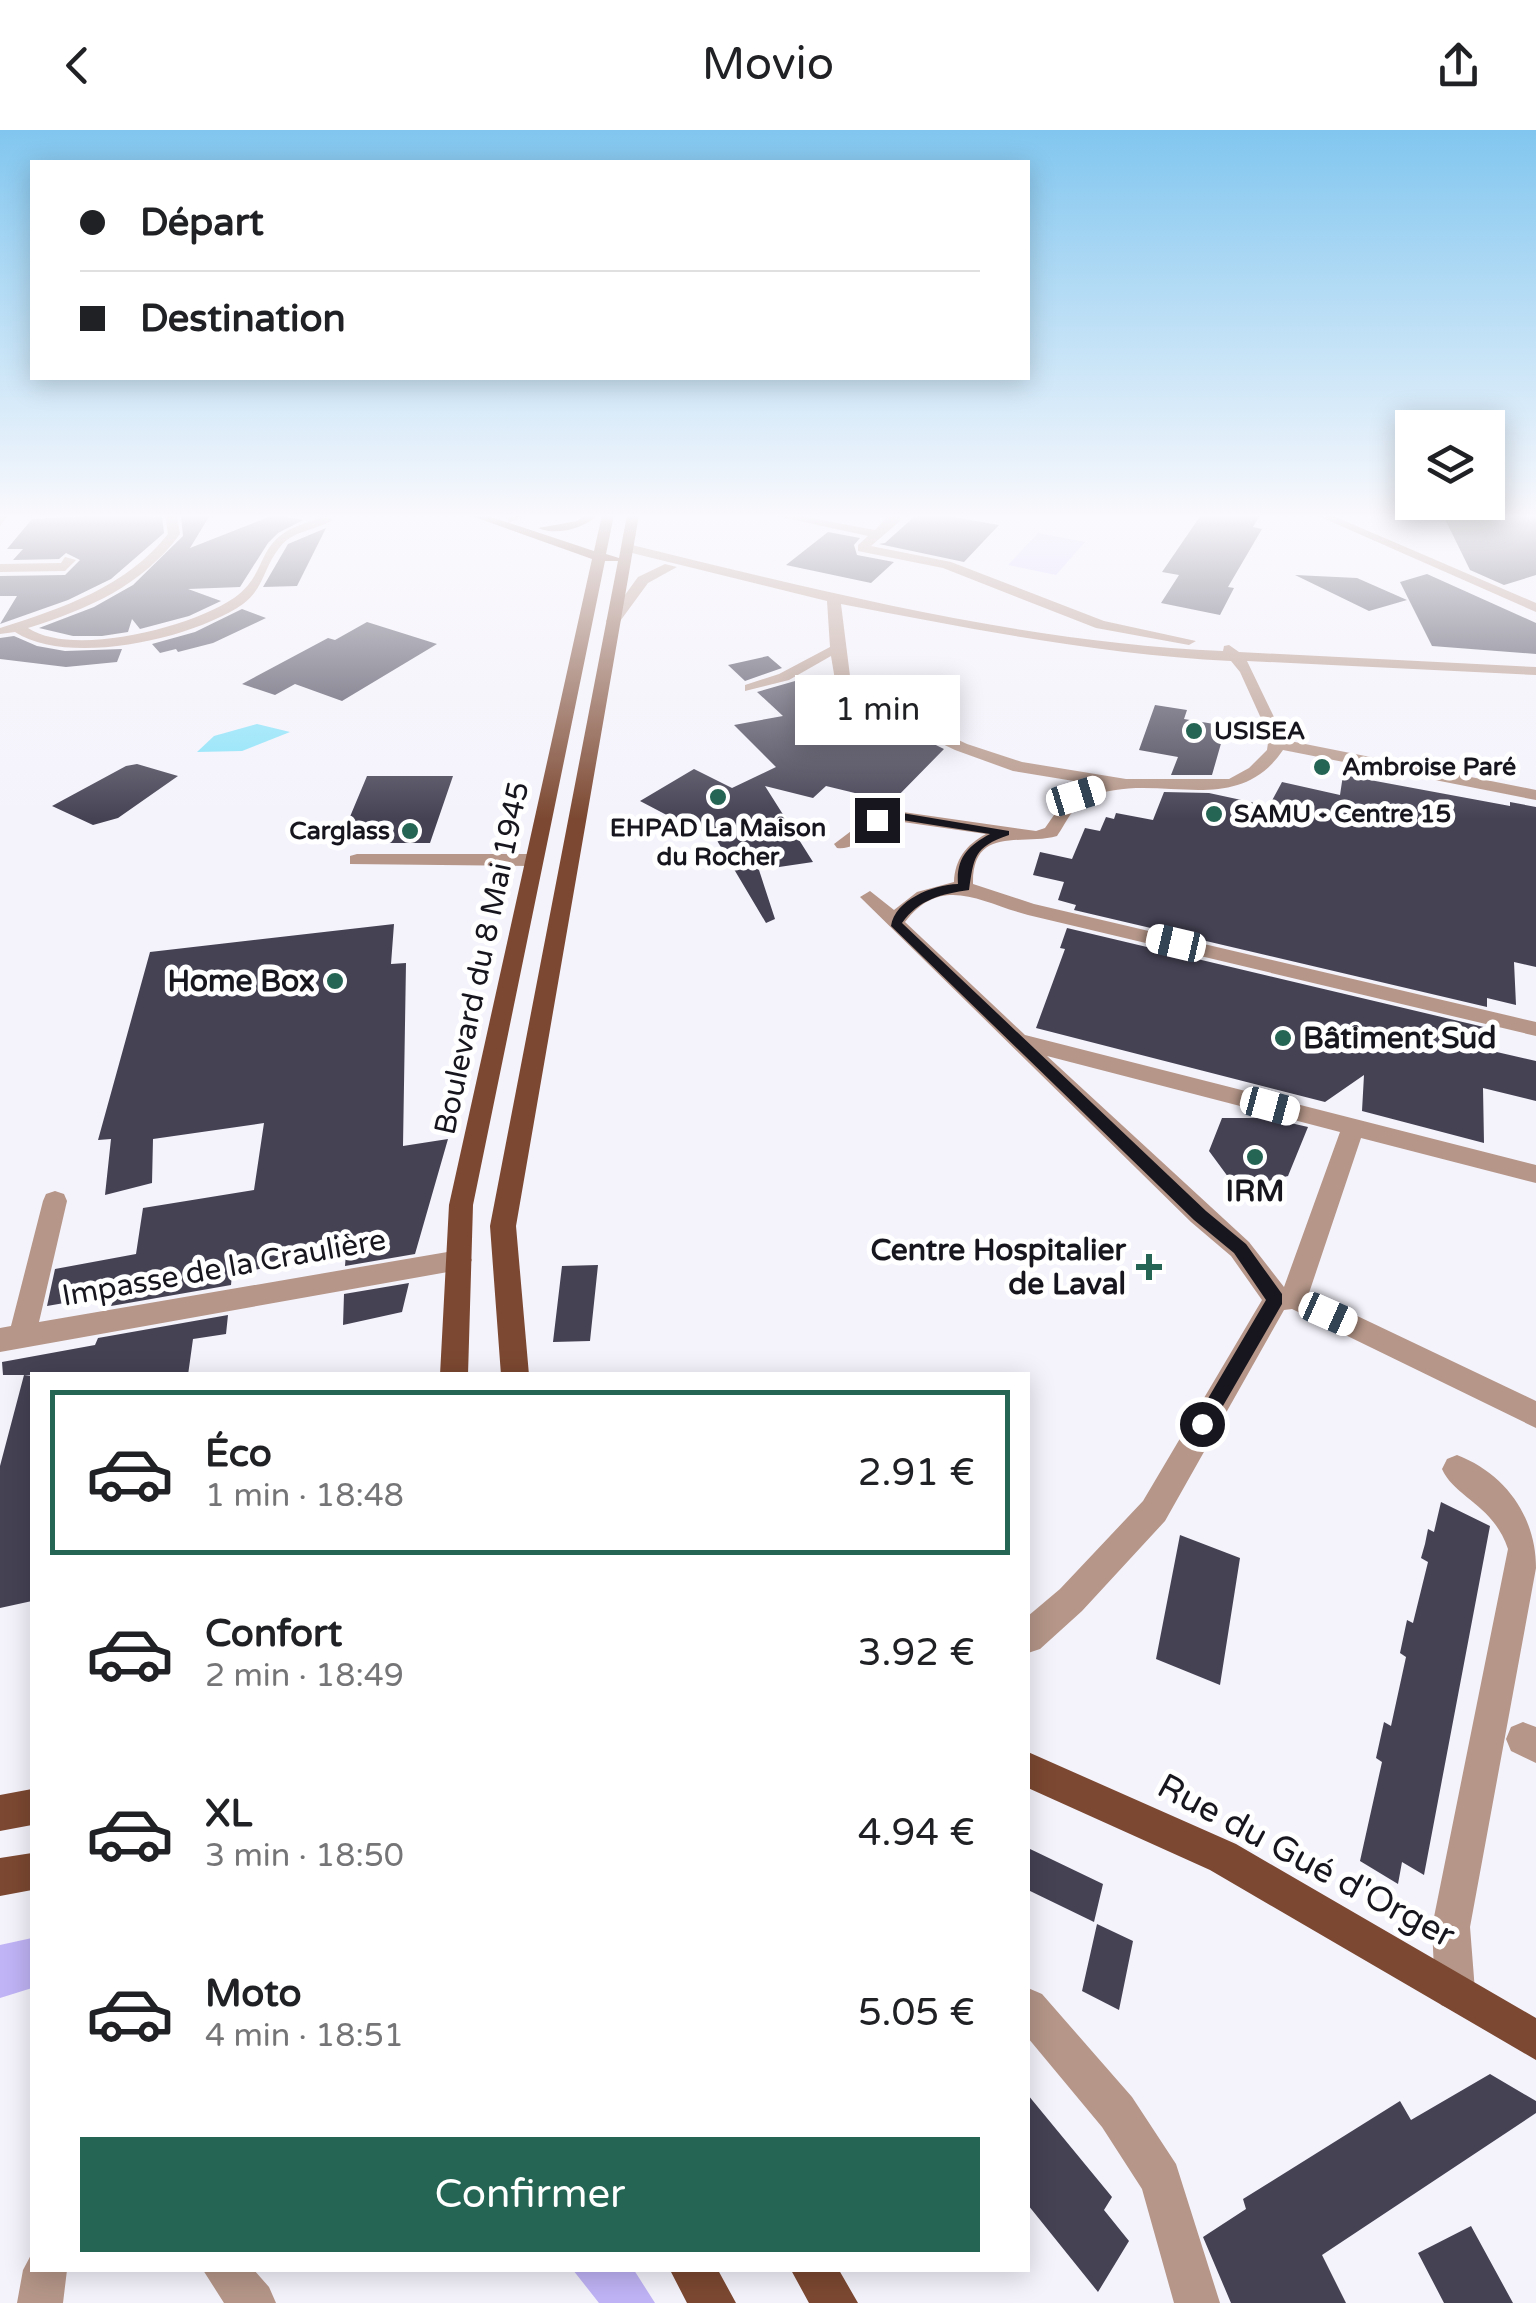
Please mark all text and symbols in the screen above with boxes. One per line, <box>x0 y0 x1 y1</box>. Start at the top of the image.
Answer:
icon: back <box>50 38 105 93</box>
text: Movio <box>702 38 834 92</box>
icon: share <box>1431 38 1486 93</box>
text: Départ <box>140 200 264 246</box>
text: Destination <box>140 296 346 342</box>
map controls <box>1395 410 1505 520</box>
button: layers <box>1395 410 1505 520</box>
callout: 1 min <box>794 675 960 745</box>
text: 1 min <box>835 691 920 729</box>
place label: USISEA <box>1214 716 1305 746</box>
marker: USISEA <box>1183 720 1205 742</box>
place label: Ambroise Paré <box>1342 752 1516 782</box>
marker: Ambroise Paré <box>1311 756 1333 778</box>
car <box>1043 773 1109 819</box>
street label: Boulevard du 8 Mai 1945 <box>426 778 538 1138</box>
marker: EHPAD La Maison du Rocher <box>707 786 729 808</box>
route end <box>855 798 900 843</box>
place label: SAMU - Centre 15 <box>1234 799 1451 829</box>
marker: SAMU - Centre 15 <box>1203 803 1225 825</box>
place label: EHPAD La Maison du Rocher <box>610 813 826 872</box>
place label: Carglass <box>289 816 390 846</box>
marker: Carglass <box>399 820 421 842</box>
car <box>1143 922 1209 964</box>
place label: Home Box <box>167 963 315 1000</box>
marker: Home Box <box>324 970 346 992</box>
place label: Bâtiment Sud <box>1303 1020 1496 1057</box>
marker: Bâtiment Sud <box>1272 1027 1294 1049</box>
car <box>1237 1084 1303 1128</box>
marker: IRM <box>1244 1146 1266 1168</box>
place label: IRM <box>1226 1173 1284 1210</box>
street label: Impasse de la Craulière <box>59 1221 389 1315</box>
place label: Centre Hospitalier de Laval <box>870 1232 1127 1303</box>
marker: Centre Hospitalier de Laval <box>1136 1254 1162 1280</box>
car <box>1294 1288 1362 1340</box>
route start <box>1180 1402 1225 1447</box>
icon: car <box>85 1428 175 1518</box>
text: Éco <box>205 1431 272 1477</box>
text: 2.91 € <box>858 1450 975 1496</box>
text: 1 min · 18:48 <box>205 1477 404 1515</box>
icon: car <box>85 1608 175 1698</box>
text: Confort <box>205 1611 342 1657</box>
text: 3.92 € <box>858 1630 975 1676</box>
text: 2 min · 18:49 <box>205 1657 404 1695</box>
street label: Rue du Gué d'Orger <box>1150 1765 1462 1957</box>
icon: car <box>85 1788 175 1878</box>
text: XL <box>205 1791 252 1837</box>
text: 4.94 € <box>858 1810 975 1856</box>
text: 3 min · 18:50 <box>205 1837 404 1875</box>
icon: car <box>85 1968 175 2058</box>
text: Moto <box>205 1971 301 2017</box>
text: 5.05 € <box>858 1990 975 2036</box>
text: 4 min · 18:51 <box>205 2017 404 2055</box>
button: Confirmer <box>80 2137 980 2252</box>

